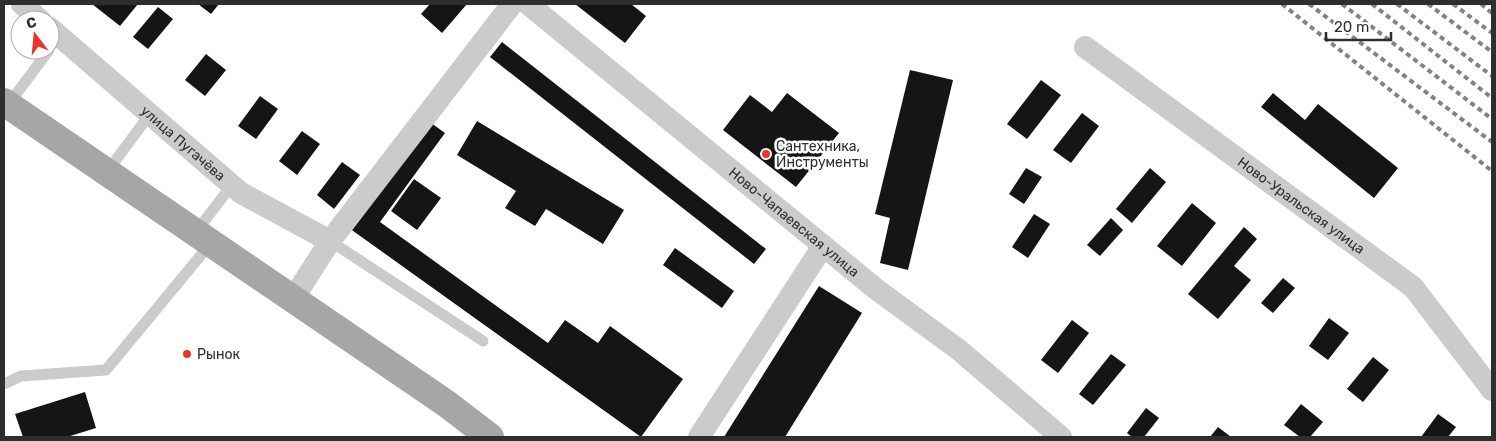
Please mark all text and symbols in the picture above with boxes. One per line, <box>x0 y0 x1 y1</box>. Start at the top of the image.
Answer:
north arrow <box>10 10 60 60</box>
scale bar <box>1326 10 1391 42</box>
text: С <box>24 13 39 33</box>
text: 20 m <box>1334 18 1369 36</box>
street label: улица Пугачёва <box>137 102 229 185</box>
place label: Сантехника, Инструменты <box>776 138 869 171</box>
marker: Сантехника, Инструменты <box>760 148 772 160</box>
street label: Ново-Уральская улица <box>1234 154 1368 258</box>
street label: Ново-Чапаевская улица <box>725 164 863 281</box>
place label: Рынок <box>197 346 240 363</box>
marker: Рынок <box>181 348 193 360</box>

